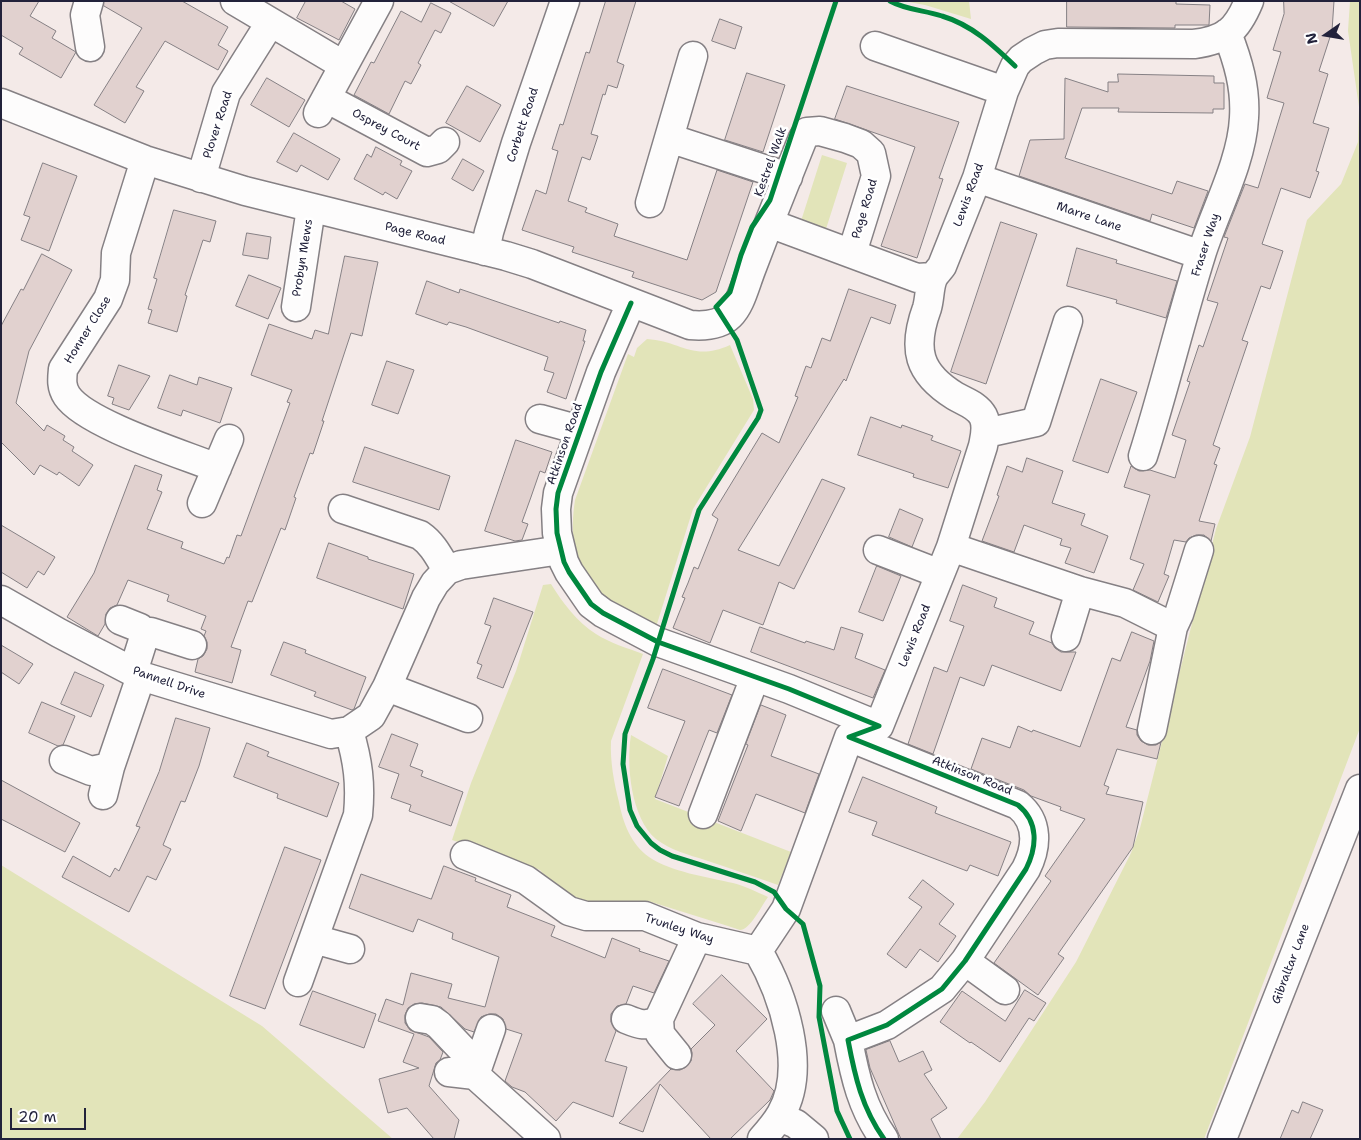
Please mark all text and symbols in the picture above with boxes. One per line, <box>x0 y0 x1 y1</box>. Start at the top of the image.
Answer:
north arrow <box>1301 10 1351 60</box>
text: N <box>1301 31 1321 46</box>
street label: Corbett Road <box>504 86 542 164</box>
street label: Plover Road <box>200 89 236 161</box>
street label: Osprey Court <box>349 106 423 154</box>
street label: Kestrel Walk <box>752 125 790 199</box>
street label: Lewis Road <box>951 161 987 229</box>
street label: Page Road <box>849 177 881 241</box>
street label: Marre Lane <box>1055 199 1123 235</box>
street label: Fraser Way <box>1189 211 1223 279</box>
street label: Probyn Mews <box>290 218 316 298</box>
street label: Page Road <box>383 220 447 248</box>
street label: Honner Close <box>61 293 115 367</box>
street label: Atkinson Road <box>544 401 586 487</box>
street label: Lewis Road <box>896 602 934 670</box>
street label: Pannell Drive <box>131 664 207 702</box>
street label: Atkinson Road <box>930 753 1014 799</box>
street label: Trunley Way <box>642 911 716 947</box>
street label: Gibraltar Lane <box>1269 922 1313 1006</box>
scale bar <box>12 1098 89 1130</box>
text: 20 m <box>18 1107 57 1127</box>

